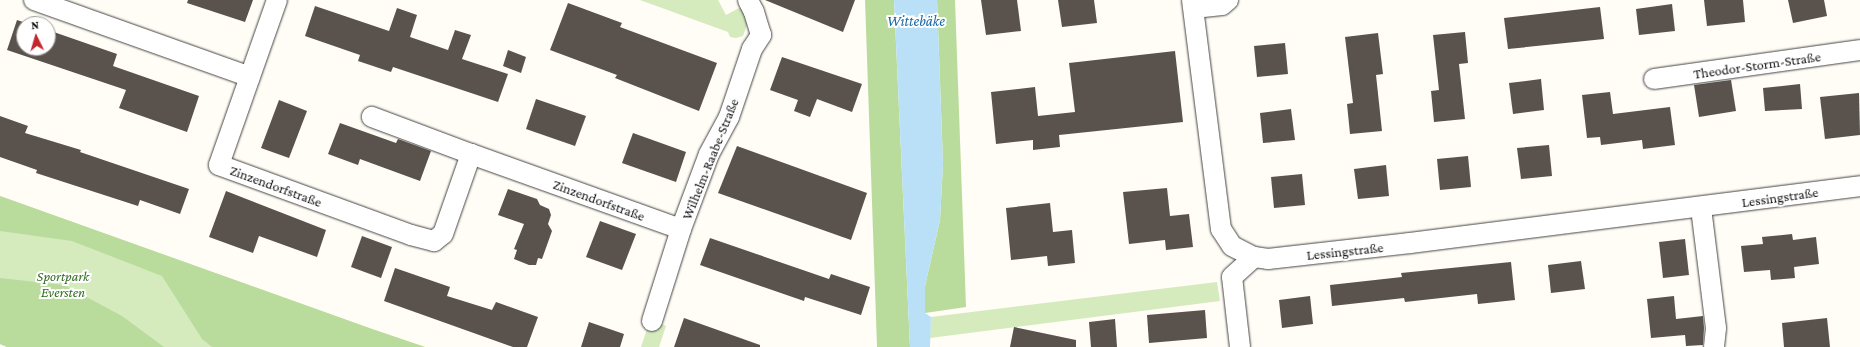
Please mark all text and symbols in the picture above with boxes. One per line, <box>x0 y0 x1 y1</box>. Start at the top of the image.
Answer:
water label: Wittebäke <box>887 13 945 31</box>
north arrow <box>16 16 56 56</box>
text: N <box>31 19 39 31</box>
street label: Theodor-Storm-Straße <box>1692 48 1822 82</box>
street label: Wilhelm-Raabe-Straße <box>678 96 742 222</box>
street label: Zinzendorfstraße <box>228 162 324 210</box>
street label: Zinzendorfstraße <box>551 176 647 224</box>
street label: Lessingstraße <box>1741 183 1819 211</box>
street label: Lessingstraße <box>1306 239 1384 263</box>
park label: Sportpark Eversten <box>37 268 89 300</box>

